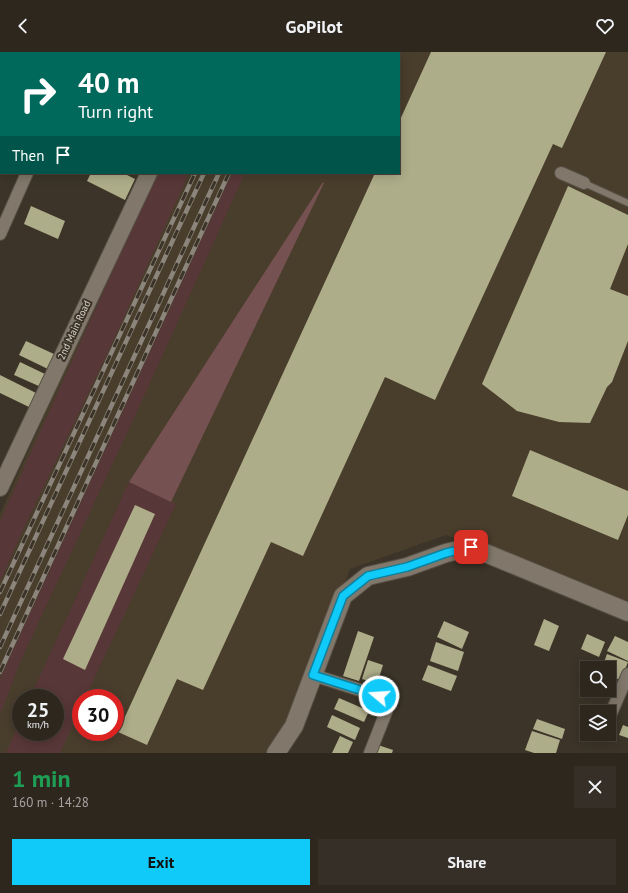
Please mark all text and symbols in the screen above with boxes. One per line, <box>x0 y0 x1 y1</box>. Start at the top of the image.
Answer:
icon: back <box>12 15 34 37</box>
text: GoPilot <box>285 15 343 38</box>
icon: heart <box>594 15 616 37</box>
text: 40 m <box>78 64 139 101</box>
icon: right <box>12 68 64 120</box>
text: Turn right <box>78 100 153 123</box>
icon: arrive <box>52 144 74 166</box>
text: Then <box>12 146 44 165</box>
street label: 2nd Main Road <box>55 298 93 362</box>
pin <box>454 530 488 564</box>
icon: arrive <box>460 536 482 558</box>
map controls <box>580 661 616 741</box>
button: search <box>580 661 616 697</box>
position arrow <box>358 675 400 717</box>
speed limit sign: 30 <box>72 689 124 741</box>
text: 25 <box>27 697 49 723</box>
button: layers <box>580 705 616 741</box>
text: km/h <box>27 718 49 731</box>
text: 1 min <box>12 763 71 794</box>
button: close <box>574 766 616 808</box>
text: 160 m · 14:28 <box>12 794 89 811</box>
button: Exit <box>12 839 310 885</box>
button: Share <box>318 839 616 885</box>

